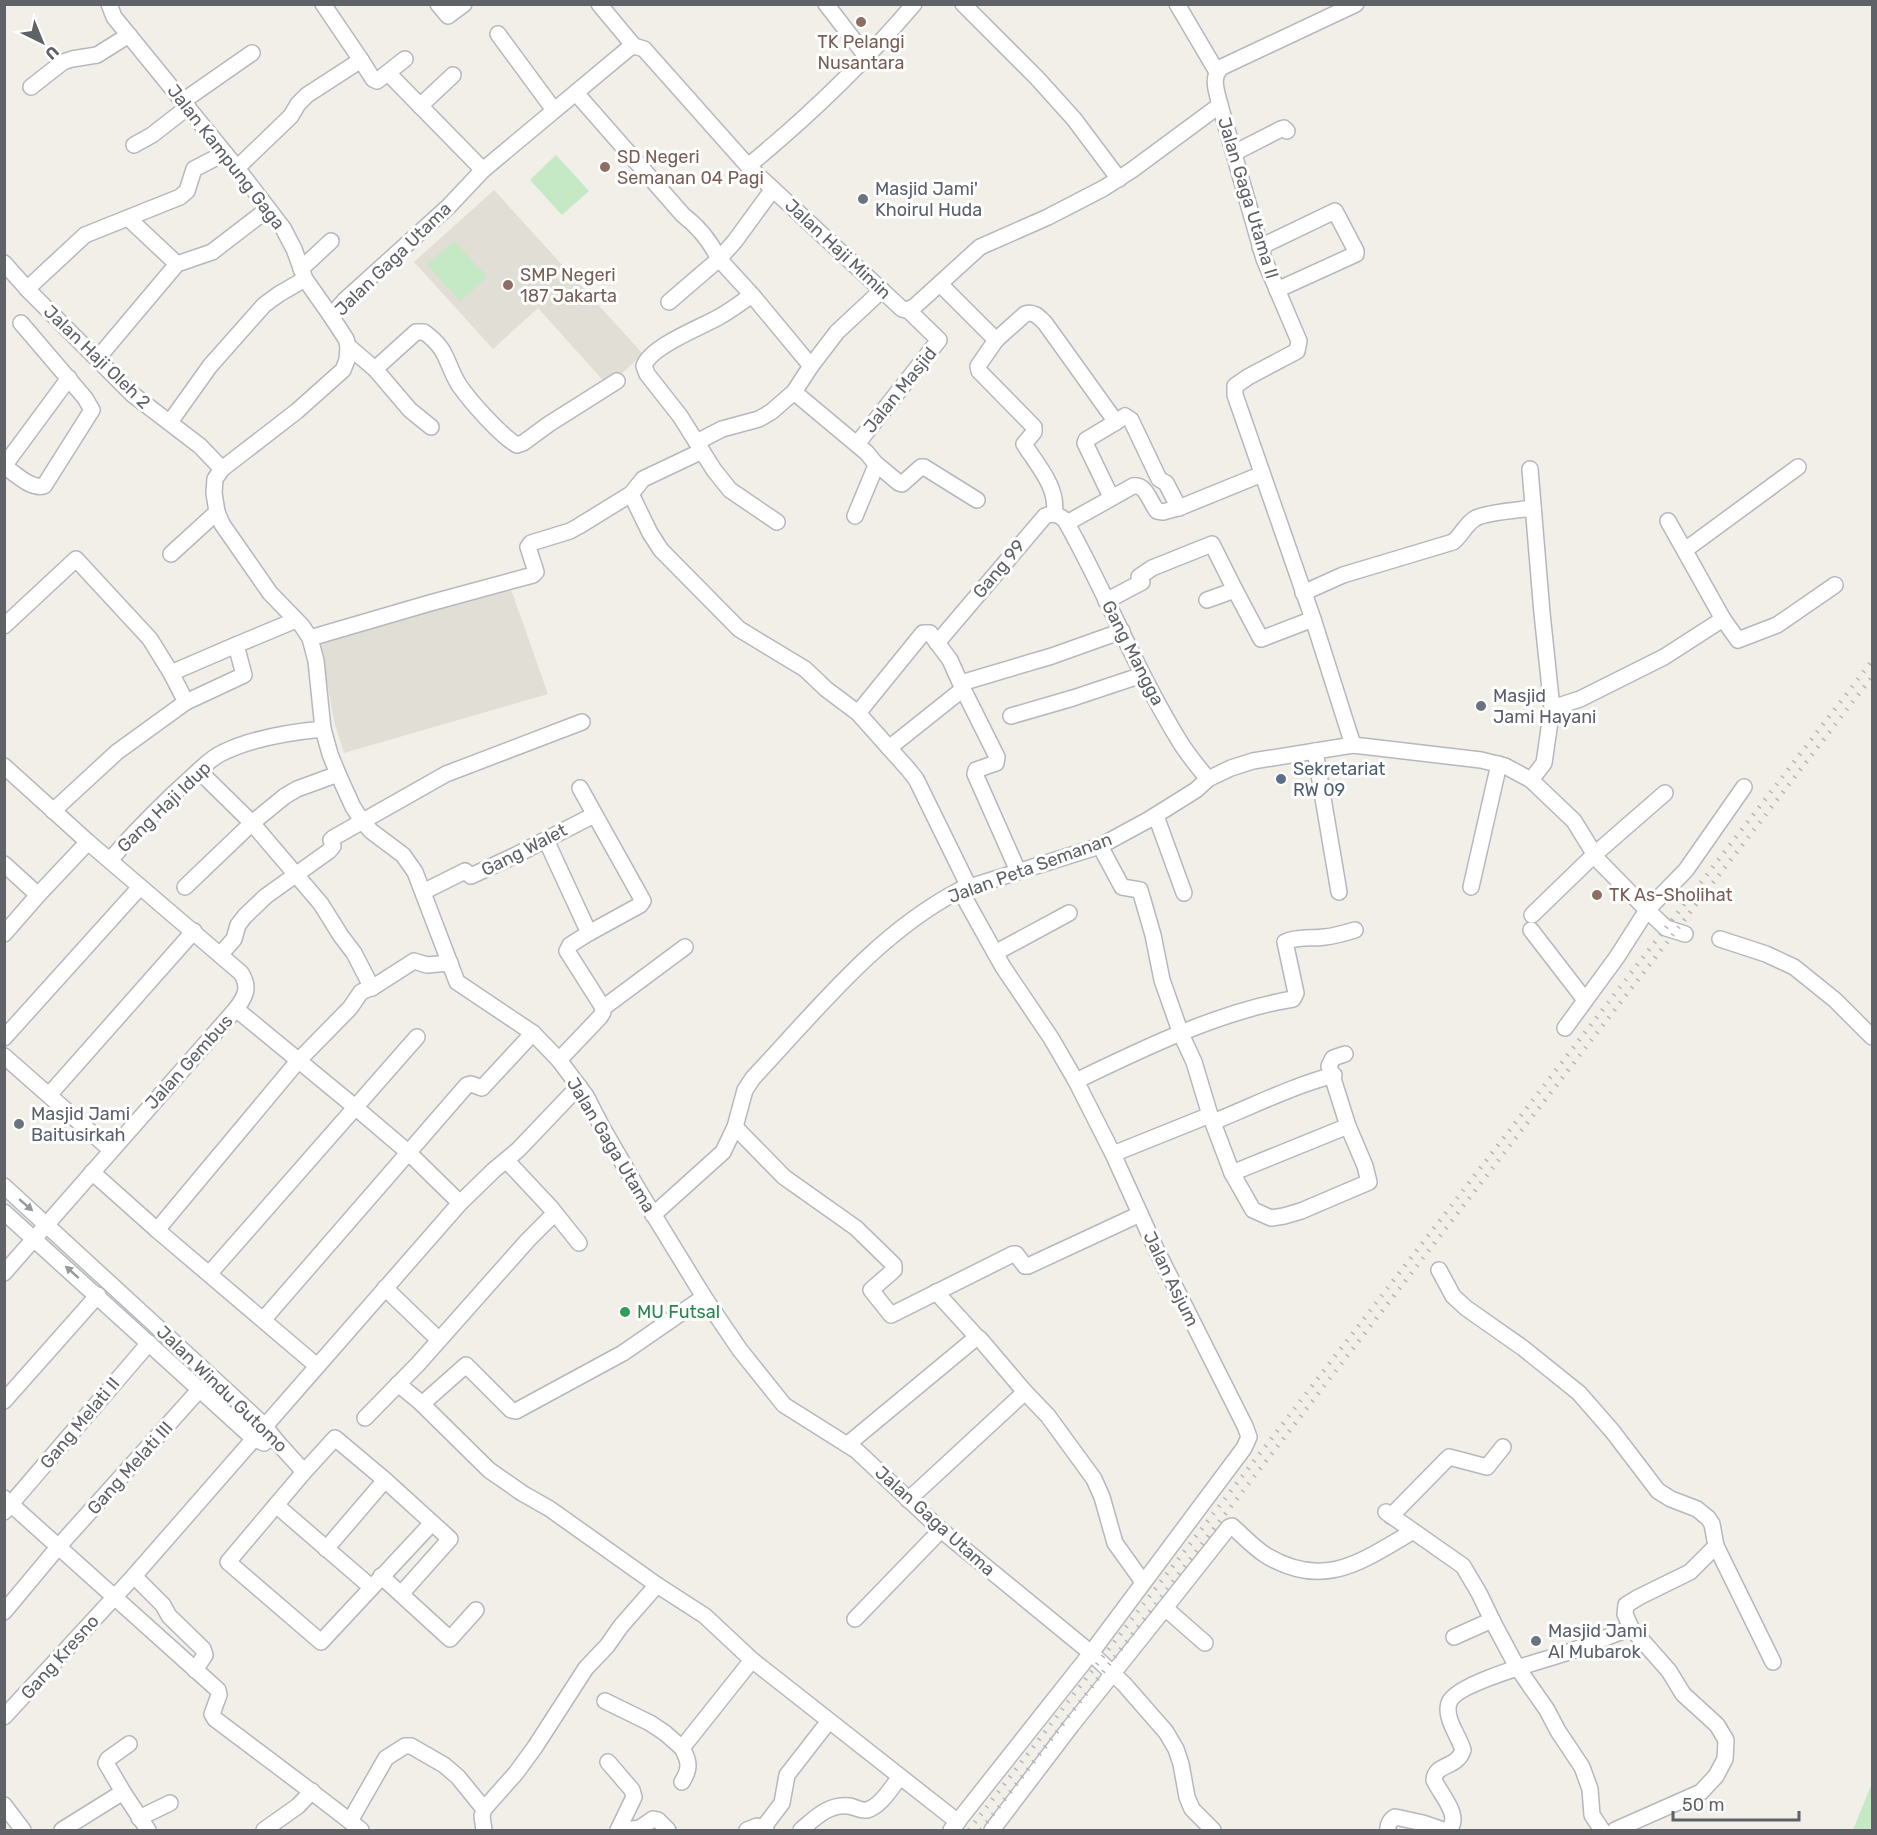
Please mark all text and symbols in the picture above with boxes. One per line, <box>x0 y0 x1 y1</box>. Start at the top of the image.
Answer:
north arrow <box>12 12 72 72</box>
marker: TK Pelangi Nusantara <box>854 15 868 29</box>
place label: TK Pelangi Nusantara <box>817 31 905 74</box>
text: U <box>41 42 63 64</box>
street label: Jalan Kampung Gaga <box>163 80 289 234</box>
street label: Jalan Gaga Utama II <box>1213 114 1283 282</box>
place label: SD Negeri Semanan 04 Pagi <box>617 146 764 189</box>
marker: SD Negeri Semanan 04 Pagi <box>598 160 612 174</box>
place label: Masjid Jami' Khoirul Huda <box>875 178 982 221</box>
marker: Masjid Jami' Khoirul Huda <box>856 192 870 206</box>
street label: Jalan Haji Mimin <box>780 194 896 304</box>
street label: Jalan Gaga Utama <box>330 198 456 320</box>
place label: SMP Negeri 187 Jakarta <box>520 264 617 307</box>
marker: SMP Negeri 187 Jakarta <box>501 278 515 292</box>
street label: Jalan Haji Oleh 2 <box>39 301 155 413</box>
street label: Jalan Masjid <box>859 343 941 437</box>
street label: Gang 99 <box>968 535 1030 603</box>
street label: Gang Mangga <box>1097 597 1169 709</box>
place label: Masjid Jami Hayani <box>1493 685 1596 728</box>
marker: Masjid Jami Hayani <box>1474 699 1488 713</box>
street label: Gang Haji Idup <box>113 757 215 857</box>
place label: Sekretariat RW 09 <box>1293 758 1385 801</box>
marker: Sekretariat RW 09 <box>1274 772 1288 786</box>
street label: Gang Walet <box>477 819 571 881</box>
street label: Jalan Peta Semanan <box>945 828 1115 908</box>
place label: TK As-Sholihat <box>1609 884 1733 906</box>
marker: TK As-Sholihat <box>1590 888 1604 902</box>
street label: Jalan Gembus <box>141 1010 237 1114</box>
street label: Jalan Gaga Utama <box>562 1073 660 1217</box>
place label: Masjid Jami Baitusirkah <box>31 1103 130 1146</box>
marker: Masjid Jami Baitusirkah <box>12 1117 26 1131</box>
one-way arrow <box>19 1198 34 1212</box>
street label: Jalan Asjum <box>1139 1228 1203 1330</box>
one-way arrow <box>65 1266 80 1279</box>
place label: MU Futsal <box>637 1301 720 1323</box>
marker: MU Futsal <box>618 1305 632 1319</box>
street label: Jalan Windu Gutomo <box>152 1321 292 1457</box>
street label: Gang Melati II <box>35 1373 125 1473</box>
street label: Gang Melati III <box>83 1417 177 1519</box>
street label: Jalan Gaga Utama <box>871 1461 999 1581</box>
street label: Gang Kresno <box>16 1610 104 1704</box>
place label: Masjid Jami Al Mubarok <box>1548 1620 1647 1663</box>
marker: Masjid Jami Al Mubarok <box>1529 1634 1543 1648</box>
scale bar <box>1673 1784 1799 1822</box>
text: 50 m <box>1682 1794 1725 1816</box>

